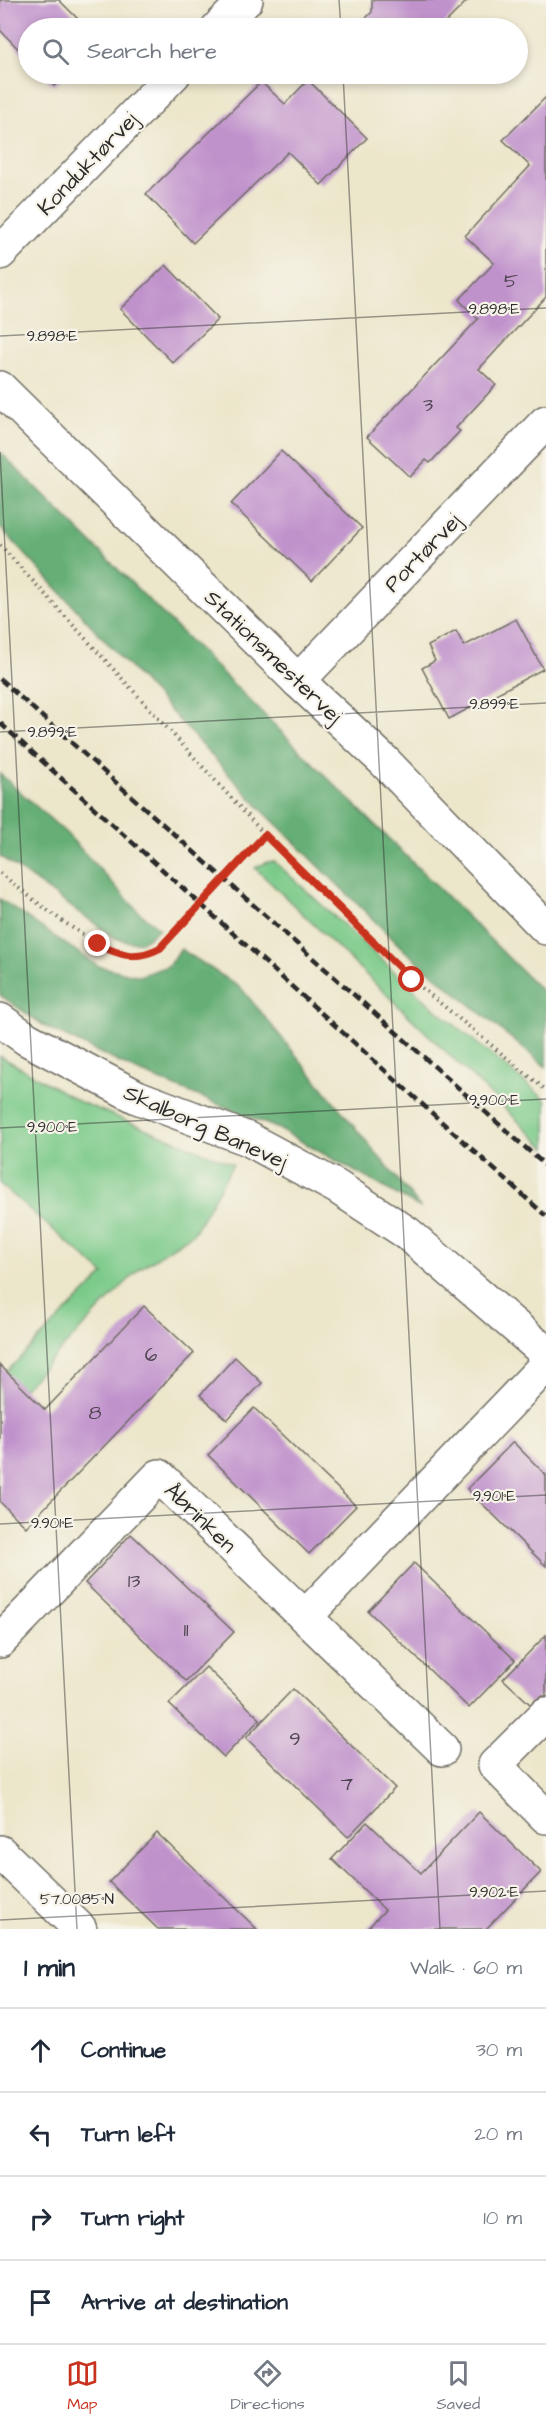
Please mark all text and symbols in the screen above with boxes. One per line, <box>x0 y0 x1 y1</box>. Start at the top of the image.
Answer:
search box <box>18 18 528 84</box>
icon: search <box>39 35 72 68</box>
text: Search here <box>87 36 217 67</box>
street label: Konduktørvej <box>31 105 146 223</box>
house number: 5 <box>504 267 518 295</box>
text: 9.898°E <box>469 299 520 320</box>
text: 9.898°E <box>27 326 78 347</box>
house number: 3 <box>423 391 433 419</box>
street label: Portørvej <box>377 507 469 599</box>
street label: Stationsmestervej <box>197 583 349 731</box>
text: 9.899°E <box>469 694 519 715</box>
text: 9.899°E <box>27 722 77 743</box>
route end <box>84 930 110 956</box>
route start <box>398 966 424 992</box>
street label: Skalborg Banevej <box>118 1077 292 1178</box>
text: 9.900°E <box>469 1090 519 1111</box>
text: 9.900°E <box>27 1117 77 1138</box>
house number: 6 <box>145 1341 158 1369</box>
house number: 8 <box>89 1399 102 1427</box>
street label: Åbrinken <box>157 1476 243 1560</box>
text: 9.901°E <box>473 1486 515 1507</box>
text: 9.901°E <box>31 1513 73 1534</box>
house number: 13 <box>128 1567 140 1595</box>
house number: 11 <box>183 1616 189 1644</box>
house number: 9 <box>289 1725 301 1753</box>
house number: 7 <box>341 1770 353 1798</box>
text: 9.902°E <box>469 1882 519 1903</box>
text: 57.0085°N <box>40 1889 114 1910</box>
text: 1 min <box>24 1950 75 1986</box>
text: Walk · 60 m <box>410 1954 522 1982</box>
icon: ahead <box>24 2034 57 2067</box>
text: Continue <box>81 2035 166 2066</box>
text: 30 m <box>476 2036 522 2064</box>
icon: left <box>24 2118 57 2151</box>
text: Turn left <box>81 2119 175 2150</box>
text: 20 m <box>474 2120 522 2148</box>
icon: right <box>24 2202 57 2235</box>
text: Turn right <box>81 2203 184 2234</box>
text: 10 m <box>483 2204 522 2232</box>
icon: arrive <box>24 2286 57 2319</box>
text: Arrive at destination <box>81 2287 288 2318</box>
tab: Map <box>66 2357 99 2415</box>
tab: Directions <box>231 2357 305 2415</box>
tab: Saved <box>437 2357 480 2415</box>

